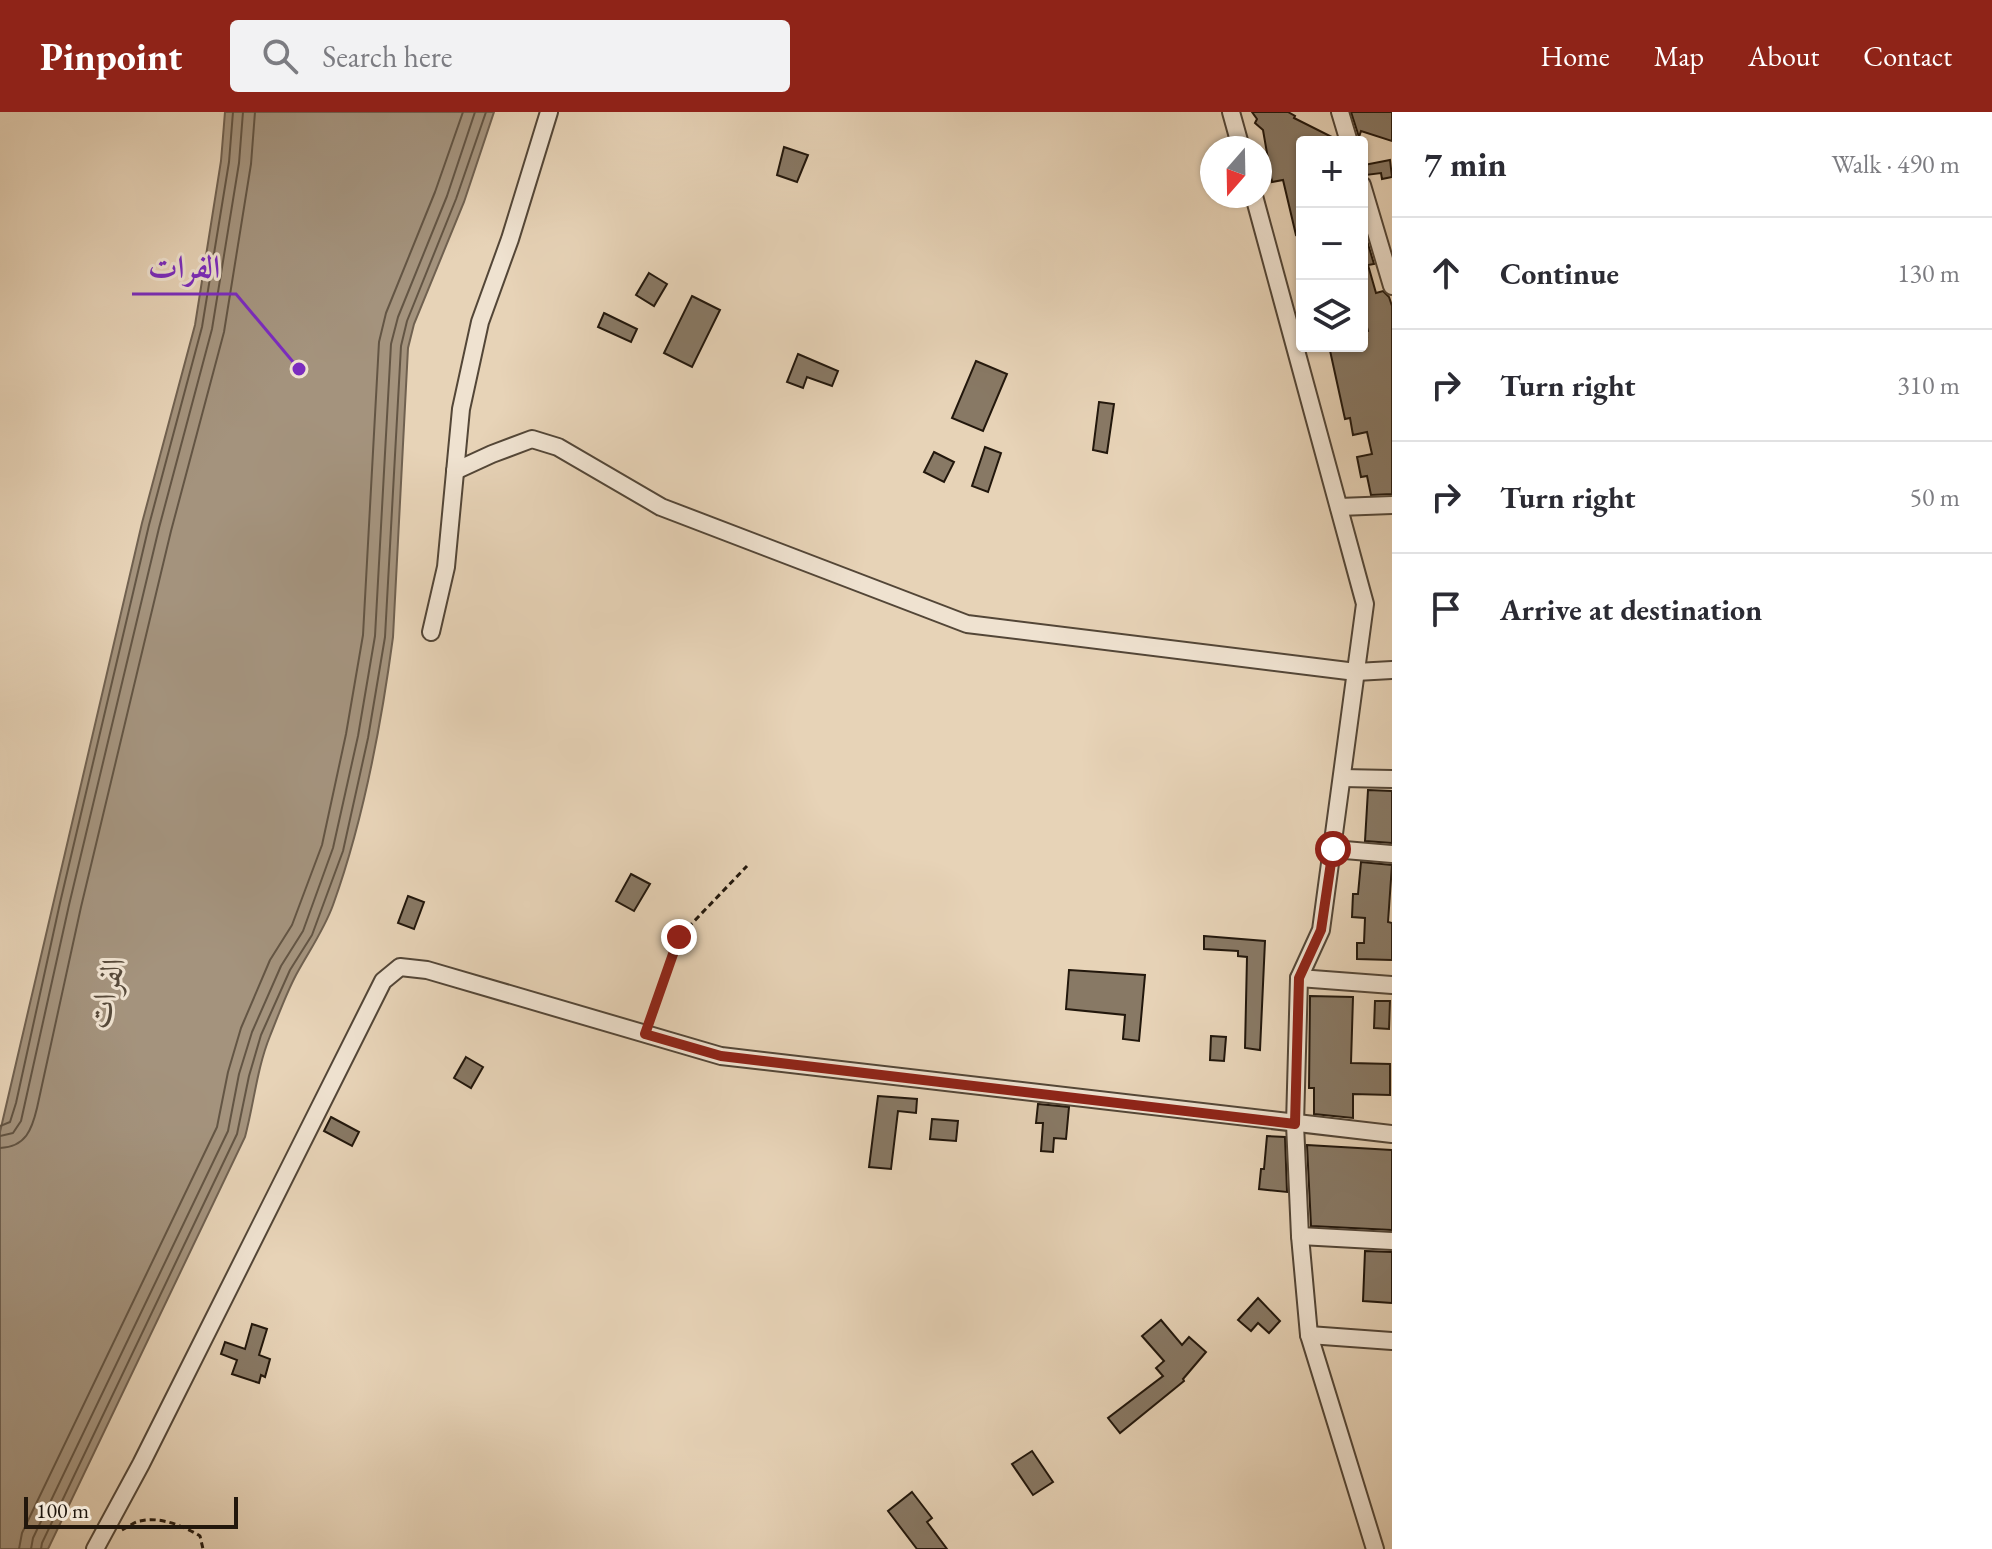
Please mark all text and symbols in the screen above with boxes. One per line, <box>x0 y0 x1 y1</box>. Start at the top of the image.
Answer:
search box <box>230 20 790 92</box>
text: Pinpoint <box>40 32 182 81</box>
icon: search <box>258 34 302 78</box>
text: Search here <box>322 37 452 76</box>
text: Home <box>1540 38 1610 74</box>
text: Map <box>1654 38 1704 74</box>
text: About <box>1748 38 1819 74</box>
text: Contact <box>1863 38 1952 74</box>
north arrow <box>1200 136 1272 208</box>
map controls <box>1296 136 1368 352</box>
button: + <box>1296 136 1368 208</box>
text: 7 min <box>1424 142 1507 186</box>
text: Walk · 490 m <box>1832 147 1960 181</box>
button: − <box>1296 208 1368 280</box>
callout: الفرات <box>132 238 236 294</box>
text: الفرات <box>148 246 220 288</box>
icon: ahead <box>1424 251 1468 295</box>
text: Continue <box>1500 254 1619 293</box>
text: 130 m <box>1897 256 1960 290</box>
button: layers <box>1296 280 1368 352</box>
icon: right <box>1424 363 1468 407</box>
text: Turn right <box>1500 366 1636 405</box>
text: 310 m <box>1897 368 1960 402</box>
icon: right <box>1424 475 1468 519</box>
text: Turn right <box>1500 478 1636 517</box>
text: 50 m <box>1910 480 1960 514</box>
icon: arrive <box>1424 587 1468 631</box>
text: Arrive at destination <box>1500 590 1762 629</box>
route start <box>1315 831 1351 867</box>
route end <box>661 919 697 955</box>
water label: الفرات <box>77 952 135 1032</box>
scale bar <box>24 1493 238 1529</box>
text: 100 m <box>36 1496 89 1525</box>

